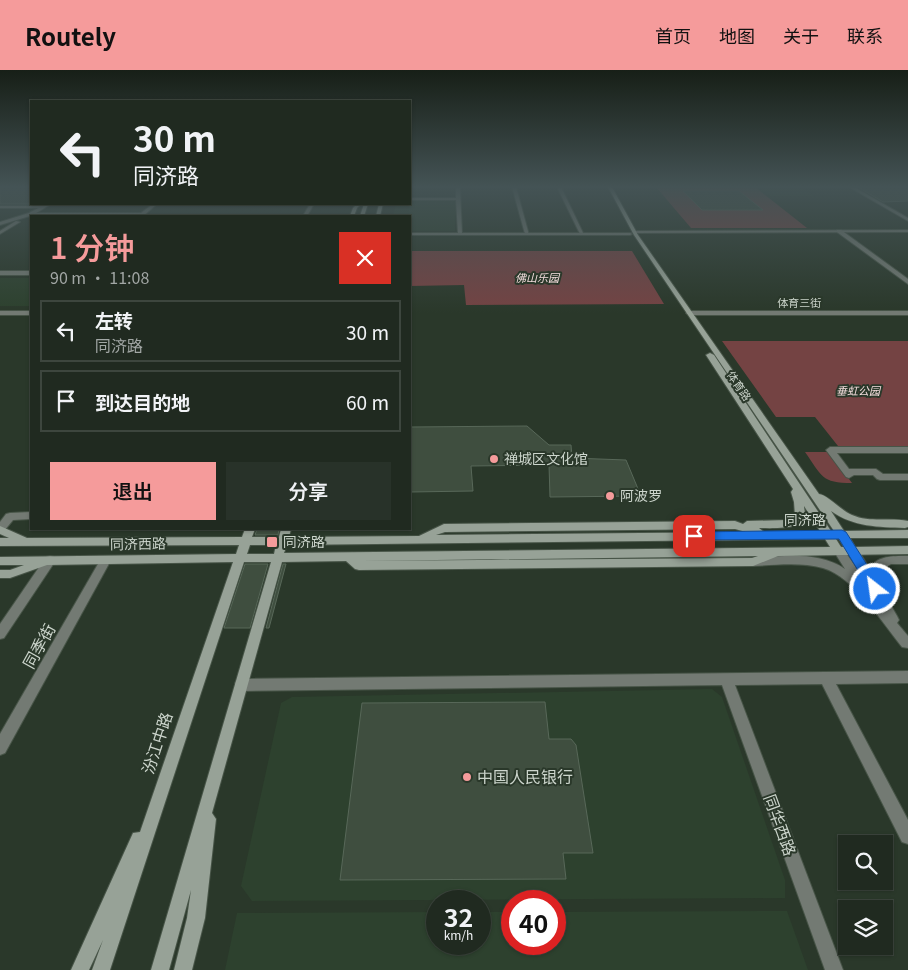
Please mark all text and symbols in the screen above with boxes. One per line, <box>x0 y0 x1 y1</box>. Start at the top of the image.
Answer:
text: Routely <box>25 18 116 53</box>
text: 首页 <box>655 22 691 48</box>
text: 地图 <box>719 22 755 48</box>
text: 关于 <box>783 22 819 48</box>
text: 联系 <box>847 22 883 48</box>
text: 30 m <box>133 111 216 162</box>
icon: left <box>50 120 115 185</box>
text: 同济路 <box>133 158 199 190</box>
text: 1 分钟 <box>50 224 134 268</box>
button: close <box>339 232 391 284</box>
text: 90 m · 11:08 <box>50 265 149 289</box>
park label: 佛山乐园 <box>515 269 561 285</box>
street label: 体育三街 <box>777 294 821 310</box>
text: 左转 <box>95 306 133 333</box>
icon: left <box>52 317 80 345</box>
text: 30 m <box>346 318 389 345</box>
text: 同济路 <box>95 333 143 357</box>
street label: 体育路 <box>724 367 756 404</box>
park label: 垂虹公园 <box>836 382 882 398</box>
icon: arrive <box>52 387 80 415</box>
text: 到达目的地 <box>95 388 190 415</box>
text: 60 m <box>346 388 389 415</box>
place label: 禅城区文化馆 <box>504 448 588 468</box>
marker: 禅城区文化馆 <box>488 453 500 465</box>
button: 退出 <box>50 462 216 520</box>
button: 分享 <box>226 462 391 520</box>
place label: 阿波罗 <box>620 485 662 505</box>
marker: 阿波罗 <box>604 490 616 502</box>
street label: 同济路 <box>784 509 826 529</box>
pin <box>673 515 715 557</box>
icon: arrive <box>680 522 708 550</box>
place label: 同济路 <box>283 531 325 551</box>
street label: 同济西路 <box>110 533 166 553</box>
marker: 同济路 <box>265 535 279 549</box>
position arrow <box>848 562 900 614</box>
street label: 同季街 <box>16 619 60 672</box>
street label: 汾江中路 <box>135 709 177 777</box>
place label: 中国人民银行 <box>477 764 573 788</box>
marker: 中国人民银行 <box>461 771 473 783</box>
street label: 同华西路 <box>759 790 803 859</box>
map controls <box>838 835 893 955</box>
button: search <box>838 835 893 890</box>
speed limit sign: 40 <box>501 890 566 955</box>
text: 32 <box>444 898 473 934</box>
button: layers <box>838 900 893 955</box>
text: km/h <box>444 926 473 943</box>

